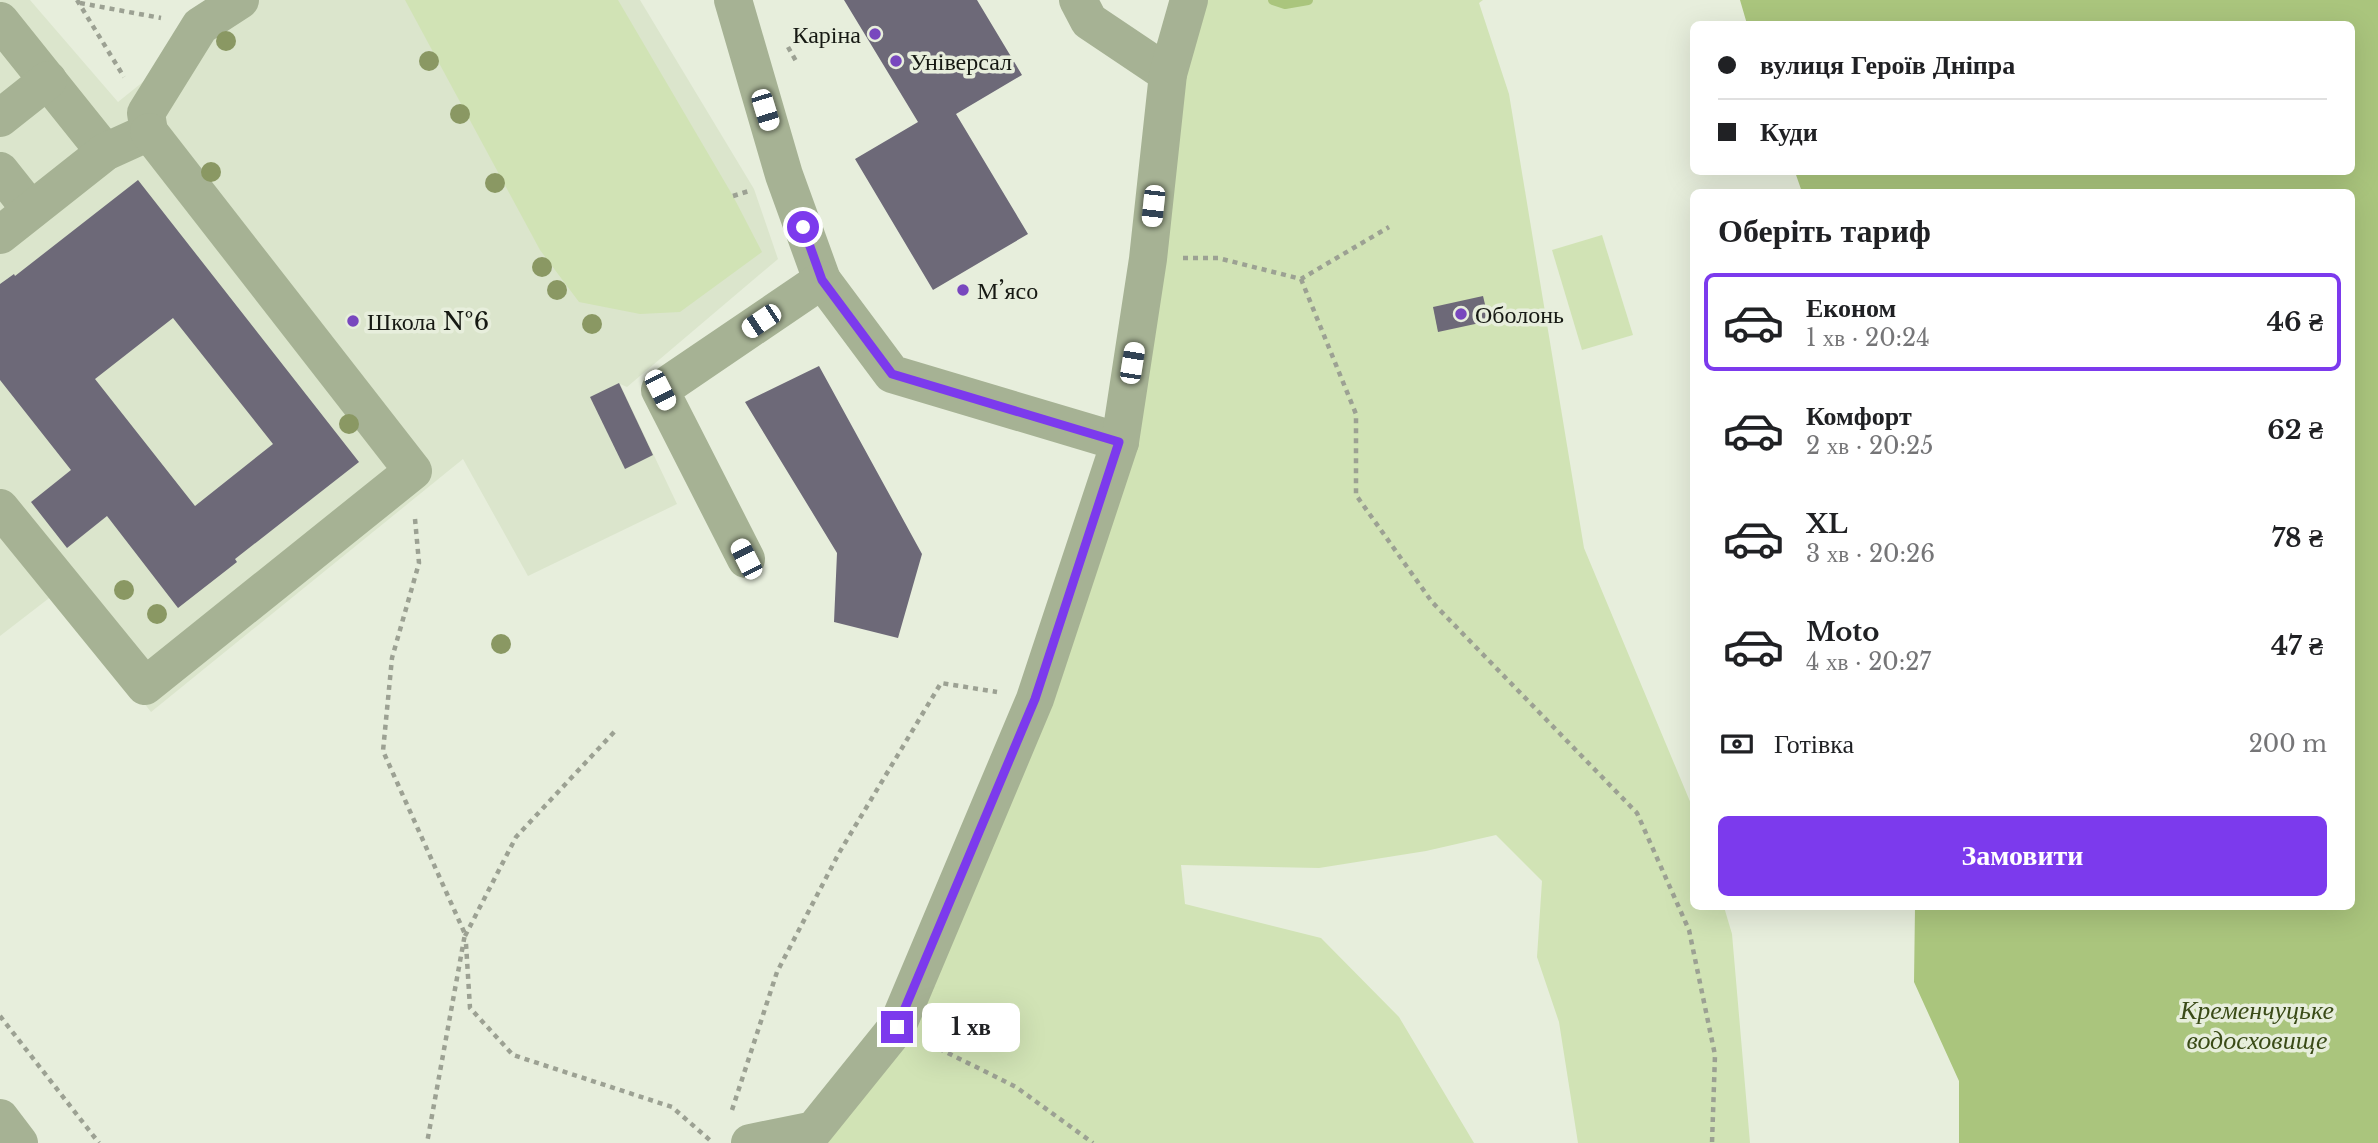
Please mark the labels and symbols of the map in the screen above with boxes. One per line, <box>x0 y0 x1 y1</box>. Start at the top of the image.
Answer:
place label: Каріна <box>792 20 861 49</box>
marker: Каріна <box>867 26 883 42</box>
place label: Універсал <box>910 47 1012 76</box>
marker: Універсал <box>888 53 904 69</box>
car <box>749 87 782 133</box>
car <box>1141 184 1166 228</box>
route start <box>787 211 819 243</box>
place label: М’ясо <box>977 276 1038 305</box>
marker: М’ясо <box>955 282 971 298</box>
place label: Оболонь <box>1475 300 1564 329</box>
car <box>738 301 785 341</box>
marker: Оболонь <box>1453 306 1469 322</box>
place label: Школа №6 <box>367 307 489 336</box>
marker: Школа №6 <box>345 313 361 329</box>
car <box>1119 341 1146 385</box>
car <box>642 367 679 413</box>
car <box>728 536 765 582</box>
water label: Кременчуцьке водосховище <box>2179 994 2334 1056</box>
callout: 1 хв <box>922 1002 1020 1052</box>
route end <box>881 1011 913 1043</box>

